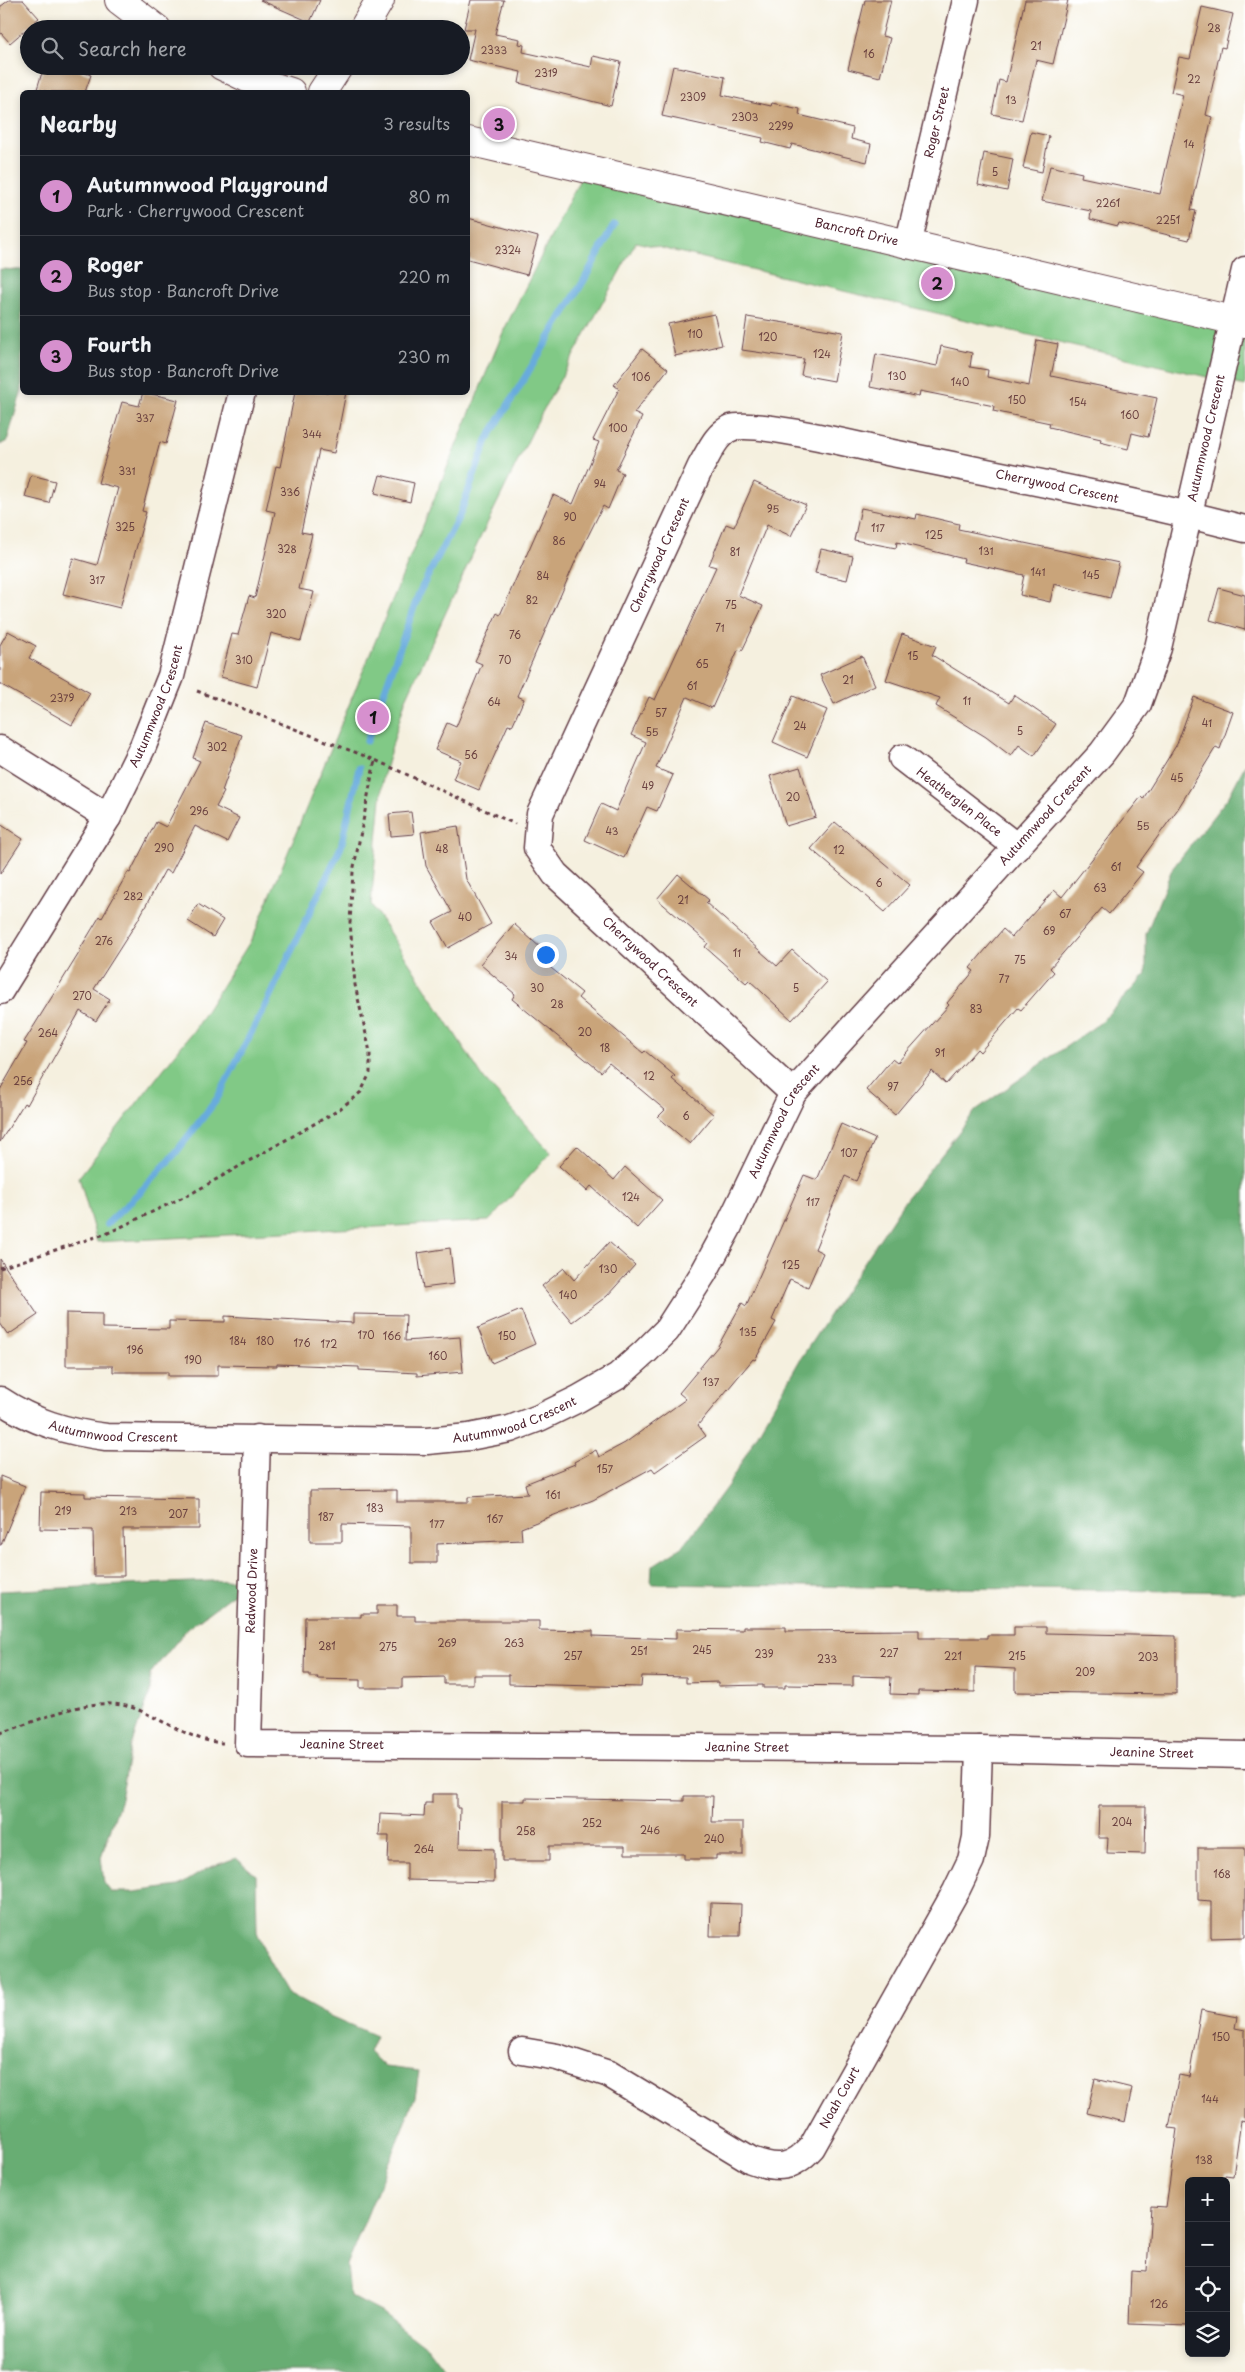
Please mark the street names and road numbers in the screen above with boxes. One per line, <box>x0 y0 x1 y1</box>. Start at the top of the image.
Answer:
street label: Roger Street <box>919 84 953 160</box>
street label: Bancroft Drive <box>813 213 900 250</box>
street label: Autumnwood Crescent <box>1182 372 1229 503</box>
street label: Cherrywood Crescent <box>994 464 1121 507</box>
street label: Cherrywood Crescent <box>624 494 693 616</box>
street label: Autumnwood Crescent <box>124 643 186 770</box>
street label: Autumnwood Crescent <box>994 760 1095 869</box>
street label: Heatherglen Place <box>913 763 1006 840</box>
street label: Cherrywood Crescent <box>599 912 703 1011</box>
street label: Autumnwood Crescent <box>743 1059 823 1181</box>
street label: Autumnwood Crescent <box>452 1391 579 1447</box>
street label: Autumnwood Crescent <box>47 1415 178 1446</box>
street label: Redwood Drive <box>241 1548 261 1634</box>
street label: Jeanine Street <box>300 1734 384 1753</box>
street label: Jeanine Street <box>705 1737 789 1756</box>
street label: Jeanine Street <box>1110 1742 1194 1762</box>
street label: Noah Court <box>814 2063 864 2131</box>

